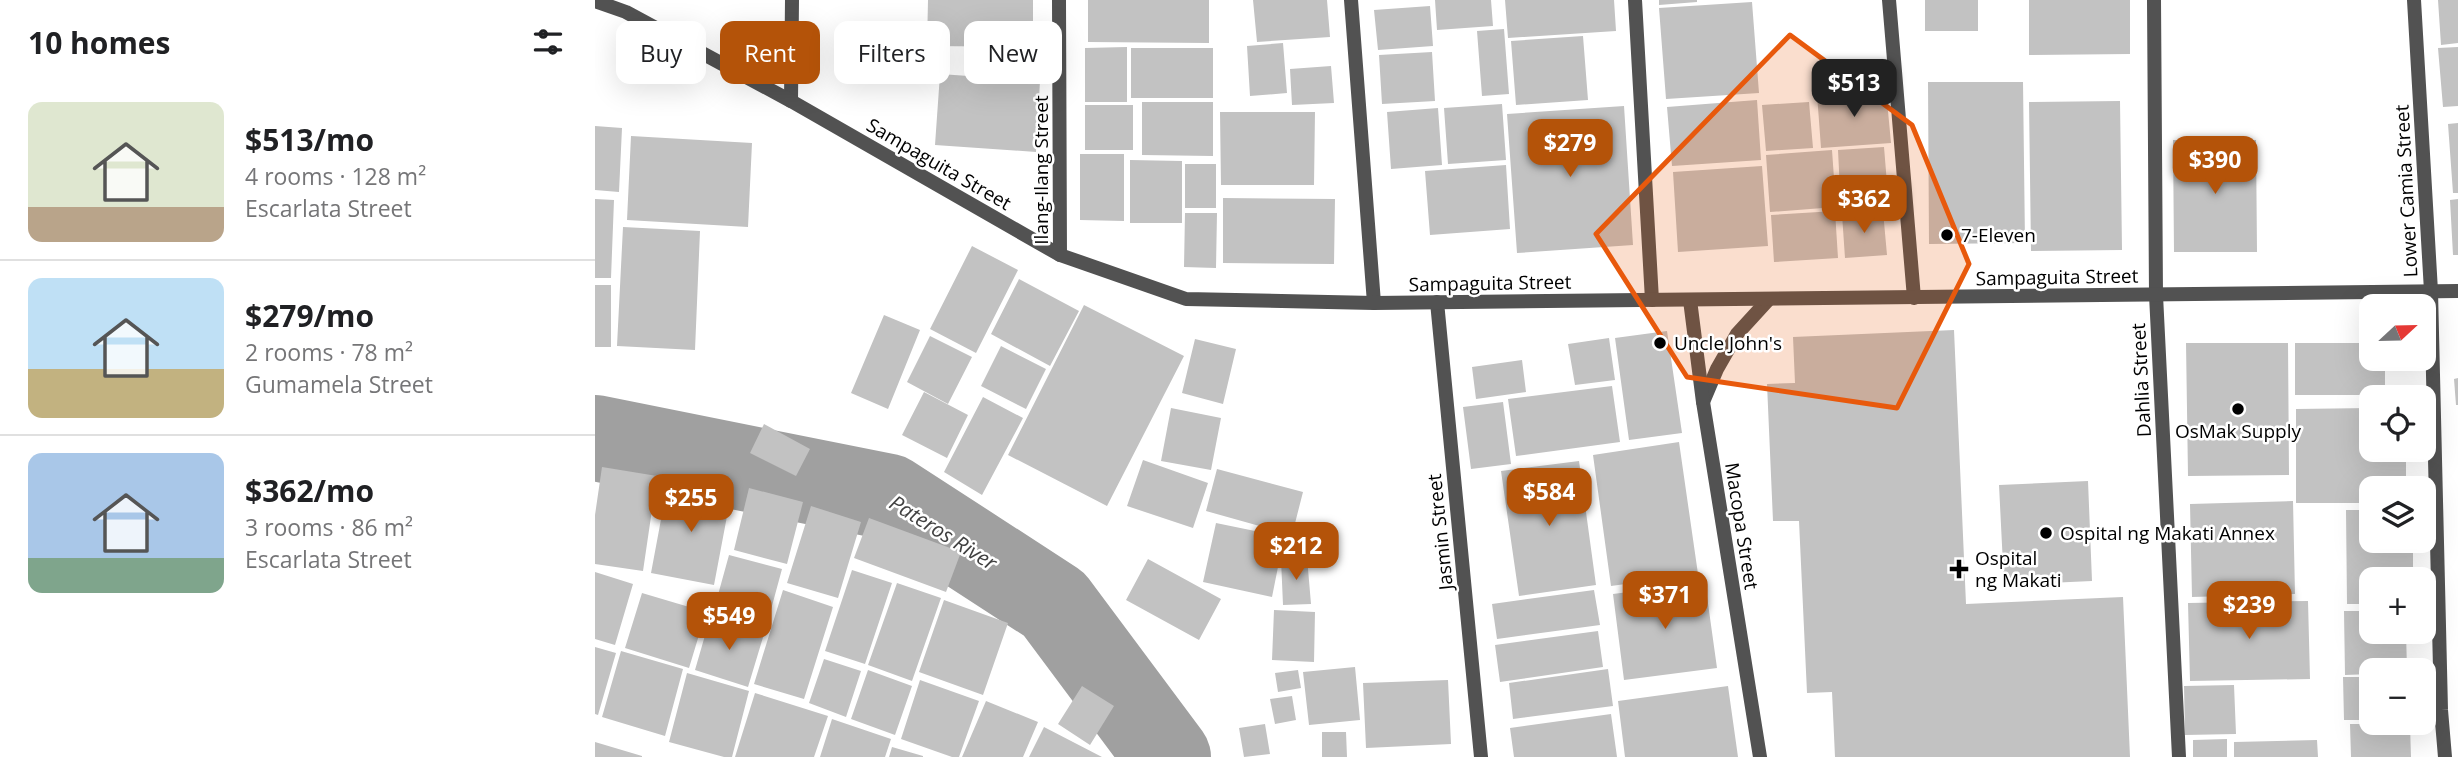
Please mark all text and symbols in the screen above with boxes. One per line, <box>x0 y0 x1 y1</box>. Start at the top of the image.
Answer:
chip: Buy <box>616 21 706 84</box>
chip: Rent <box>720 21 820 84</box>
chip: Filters <box>834 21 950 84</box>
chip: New <box>964 21 1062 84</box>
text: 10 homes <box>28 22 171 63</box>
icon: filters <box>529 23 567 61</box>
pin: $513 <box>1813 60 1895 119</box>
text: $513 <box>1828 66 1880 98</box>
street label: Ilang-Ilang Street <box>1028 95 1054 245</box>
street label: Lower Camia Street <box>2388 104 2424 278</box>
street label: Sampaguita Street <box>862 112 1016 216</box>
text: $513/mo <box>245 119 374 160</box>
pin: $279 <box>1529 120 1611 179</box>
text: $279 <box>1544 126 1596 158</box>
icon: home <box>84 130 168 214</box>
pin: $390 <box>2174 136 2256 196</box>
text: $390 <box>2189 143 2241 175</box>
text: 4 rooms · 128 m² <box>245 160 426 192</box>
pin: $362 <box>1823 176 1905 235</box>
text: $362 <box>1838 182 1890 214</box>
text: Escarlata Street <box>245 192 412 224</box>
place label: 7-Eleven <box>1961 222 2036 248</box>
marker: 7-Eleven <box>1939 227 1955 243</box>
street label: Sampaguita Street <box>1975 263 2139 291</box>
street label: Sampaguita Street <box>1408 269 1572 297</box>
north arrow <box>2359 294 2436 371</box>
map controls <box>2359 294 2436 735</box>
text: $279/mo <box>245 295 374 336</box>
icon: home <box>84 306 168 390</box>
street label: Dahlia Street <box>2125 322 2157 438</box>
place label: Uncle John's <box>1674 330 1782 356</box>
marker: Uncle John's <box>1652 335 1668 351</box>
text: 2 rooms · 78 m² <box>245 336 413 368</box>
text: Gumamela Street <box>245 368 433 400</box>
button: locate <box>2359 385 2436 462</box>
marker: OsMak Supply <box>2230 401 2246 417</box>
place label: OsMak Supply <box>2175 418 2301 444</box>
street label: Macopa Street <box>1719 461 1765 592</box>
pin: $584 <box>1508 468 1590 528</box>
text: $362/mo <box>245 470 374 511</box>
street label: Jasmin Street <box>1421 472 1459 593</box>
pin: $255 <box>650 475 732 534</box>
text: $584 <box>1523 475 1575 507</box>
button: layers <box>2359 476 2436 553</box>
icon: home <box>84 481 168 565</box>
text: $255 <box>665 481 717 513</box>
water label: Pateros River <box>885 488 1003 577</box>
text: 3 rooms · 86 m² <box>245 511 413 543</box>
place label: Ospital ng Makati Annex <box>2060 520 2275 546</box>
pin: $212 <box>1255 522 1337 582</box>
marker: Ospital ng Makati Annex <box>2038 525 2054 541</box>
text: $212 <box>1270 529 1322 561</box>
text: Escarlata Street <box>245 543 412 575</box>
place label: Ospital ng Makati <box>1975 545 2062 593</box>
marker: Ospital ng Makati <box>1949 559 1969 579</box>
button: + <box>2359 567 2436 644</box>
pin: $371 <box>1624 572 1706 631</box>
text: $371 <box>1639 578 1691 610</box>
pin: $239 <box>2208 582 2290 641</box>
text: $239 <box>2223 588 2275 620</box>
pin: $549 <box>688 592 770 652</box>
text: $549 <box>703 599 755 631</box>
button: − <box>2359 658 2436 735</box>

